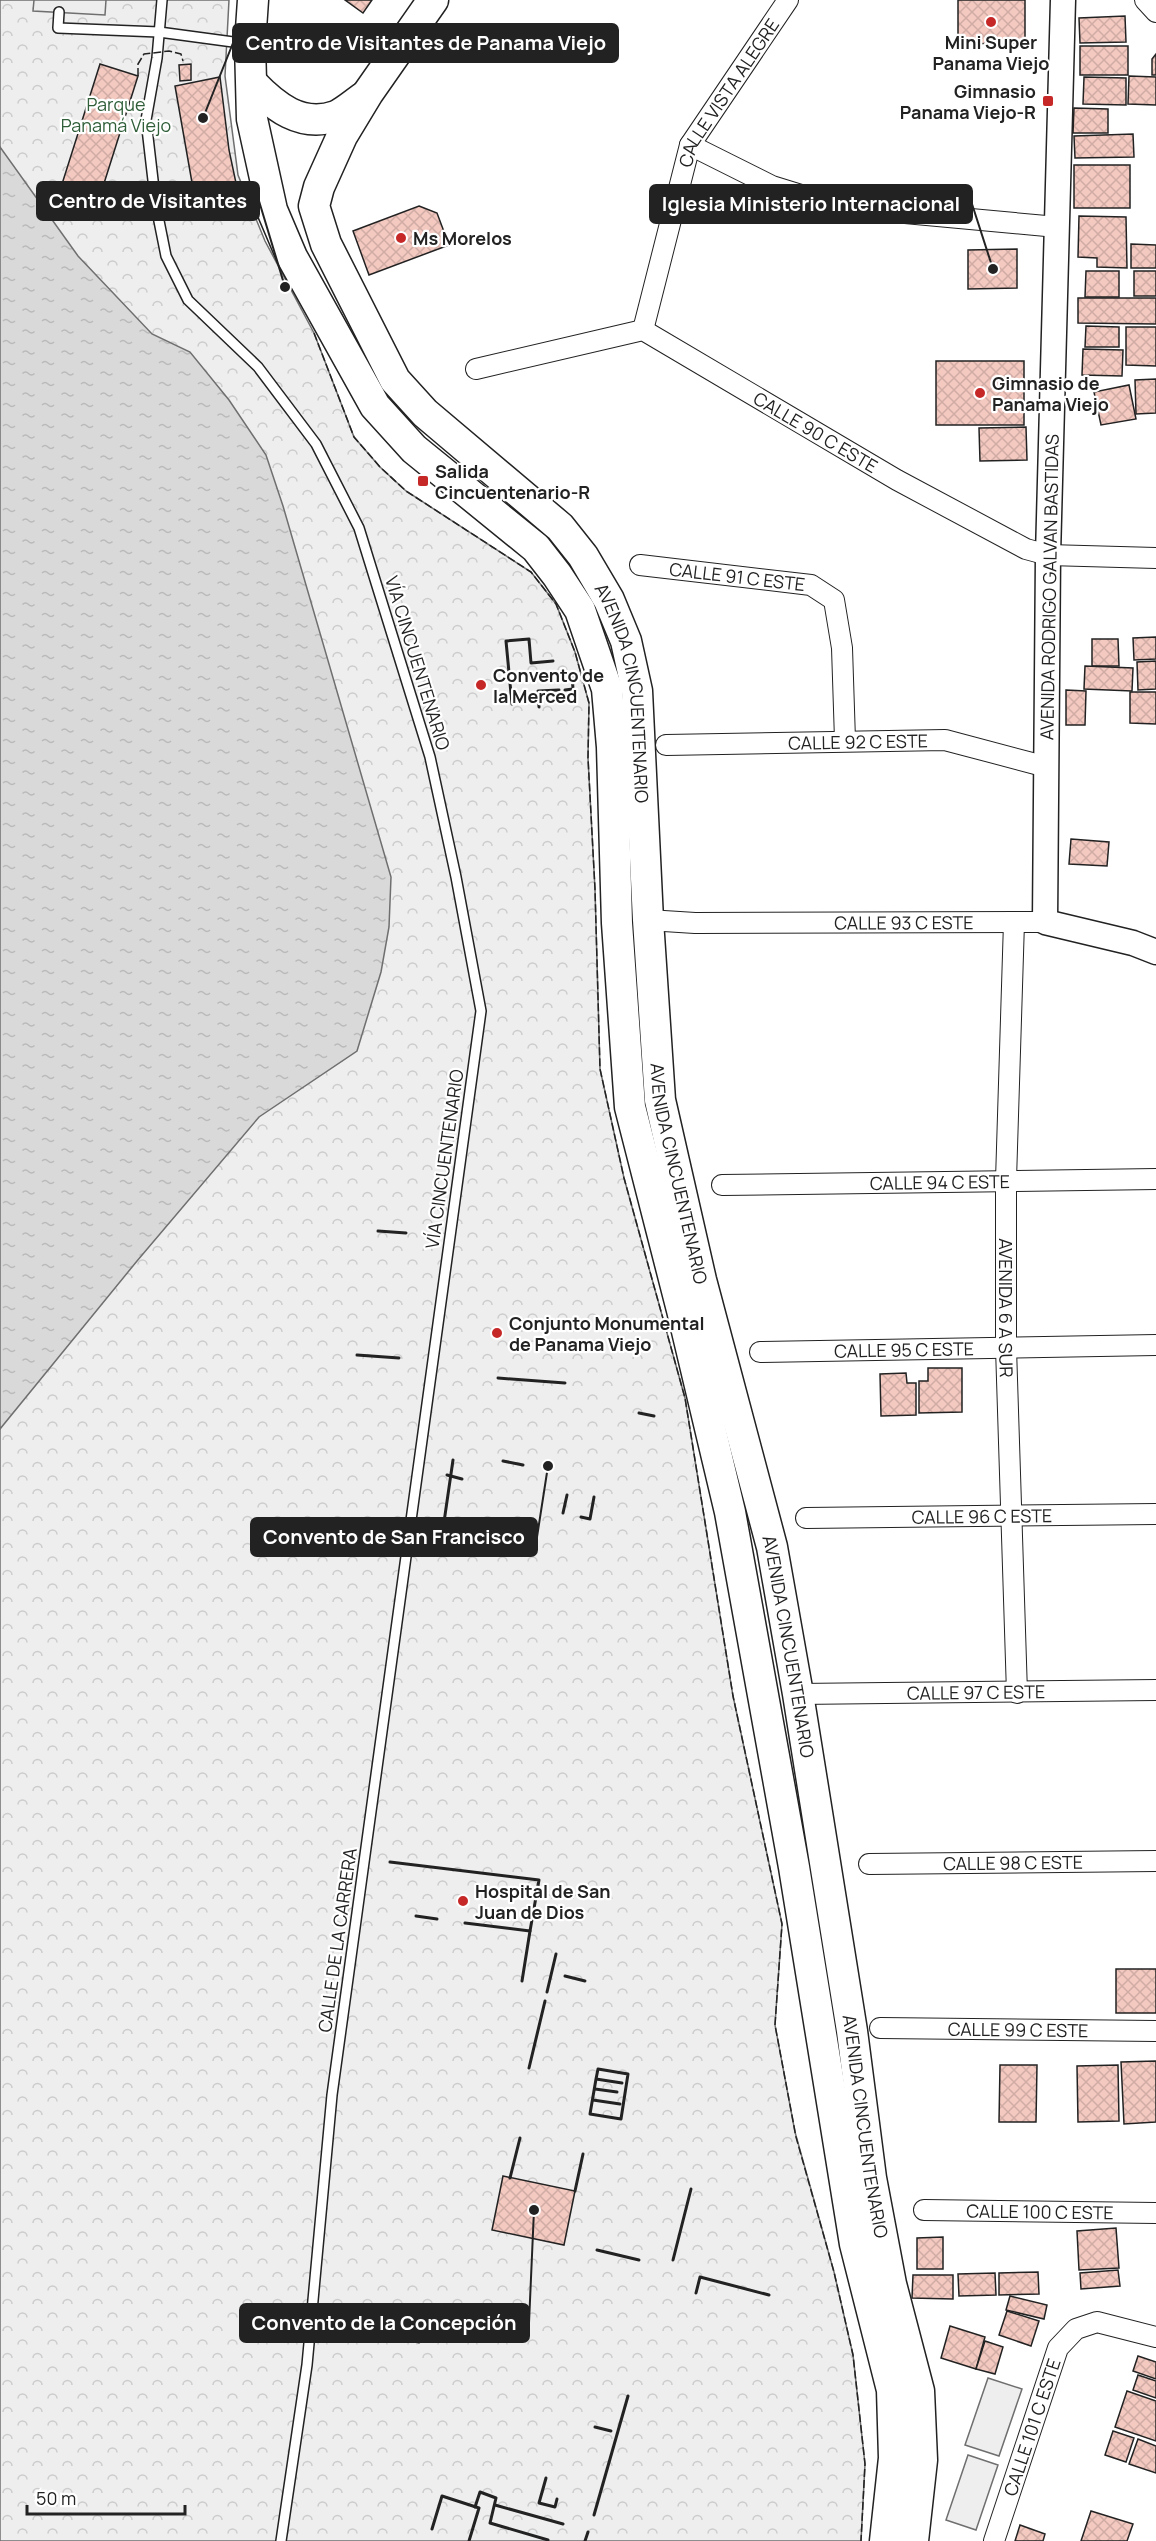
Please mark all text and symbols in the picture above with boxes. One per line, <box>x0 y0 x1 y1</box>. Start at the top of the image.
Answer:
street label: CALLE VISTA ALEGRE <box>673 14 784 169</box>
marker: Mini Super Panama Viejo <box>984 15 998 29</box>
callout: Centro de Visitantes de Panama Viejo <box>233 24 618 62</box>
text: Centro de Visitantes de Panama Viejo <box>246 29 606 56</box>
place label: Mini Super Panama Viejo <box>933 30 1049 75</box>
place label: Gimnasio Panama Viejo-R <box>900 79 1036 124</box>
park label: Parque Panamá Viejo <box>61 92 171 137</box>
marker: Gimnasio Panama Viejo-R <box>1041 94 1055 108</box>
callout: Centro de Visitantes <box>37 182 259 220</box>
callout: Iglesia Ministerio Internacional <box>650 185 972 223</box>
text: Centro de Visitantes <box>49 187 247 214</box>
text: Iglesia Ministerio Internacional <box>662 190 960 217</box>
place label: Ms Morelos <box>413 226 512 250</box>
marker: Ms Morelos <box>394 231 408 245</box>
place label: Gimnasio de Panama Viejo <box>992 371 1109 416</box>
street label: CALLE 90 C ESTE <box>749 386 882 478</box>
marker: Gimnasio de Panama Viejo <box>973 386 987 400</box>
street label: AVENIDA RODRIGO GALVAN BASTIDAS <box>1034 434 1064 740</box>
place label: Salida Cincuentenario-R <box>435 459 590 504</box>
marker: Salida Cincuentenario-R <box>416 474 430 488</box>
street label: CALLE 91 C ESTE <box>668 557 806 596</box>
street label: VÍA CINCUENTENARIO <box>380 573 456 753</box>
street label: AVENIDA CINCUENTENARIO <box>590 579 654 804</box>
place label: Convento de la Merced <box>493 663 604 708</box>
marker: Convento de la Merced <box>474 678 488 692</box>
street label: CALLE 92 C ESTE <box>788 728 928 755</box>
street label: CALLE 93 C ESTE <box>834 910 974 935</box>
street label: AVENIDA CINCUENTENARIO <box>646 1062 714 1286</box>
street label: VÍA CINCUENTENARIO <box>420 1068 468 1250</box>
street label: CALLE 94 C ESTE <box>870 1169 1010 1195</box>
street label: AVENIDA 6 A SUR <box>994 1238 1019 1378</box>
place label: Conjunto Monumental de Panama Viejo <box>509 1311 705 1356</box>
marker: Conjunto Monumental de Panama Viejo <box>490 1326 504 1340</box>
street label: CALLE 95 C ESTE <box>834 1336 974 1363</box>
street label: CALLE 96 C ESTE <box>912 1503 1052 1529</box>
callout: Convento de San Francisco <box>251 1518 537 1556</box>
text: Convento de San Francisco <box>263 1523 525 1550</box>
street label: AVENIDA CINCUENTENARIO <box>757 1532 820 1759</box>
street label: CALLE 97 C ESTE <box>907 1679 1045 1705</box>
street label: CALLE DE LA CARRERA <box>312 1846 362 2034</box>
street label: CALLE 98 C ESTE <box>943 1850 1083 1875</box>
place label: Hospital de San Juan de Dios <box>475 1879 611 1924</box>
marker: Hospital de San Juan de Dios <box>456 1894 470 1908</box>
street label: AVENIDA CINCUENTENARIO <box>838 2013 894 2240</box>
street label: CALLE 99 C ESTE <box>948 2017 1088 2042</box>
street label: CALLE 100 C ESTE <box>966 2199 1114 2224</box>
callout: Convento de la Concepción <box>240 2304 529 2342</box>
text: Convento de la Concepción <box>252 2309 516 2336</box>
street label: CALLE 101 C ESTE <box>998 2355 1066 2499</box>
scale bar <box>27 2478 184 2516</box>
text: 50 m <box>36 2486 76 2510</box>

